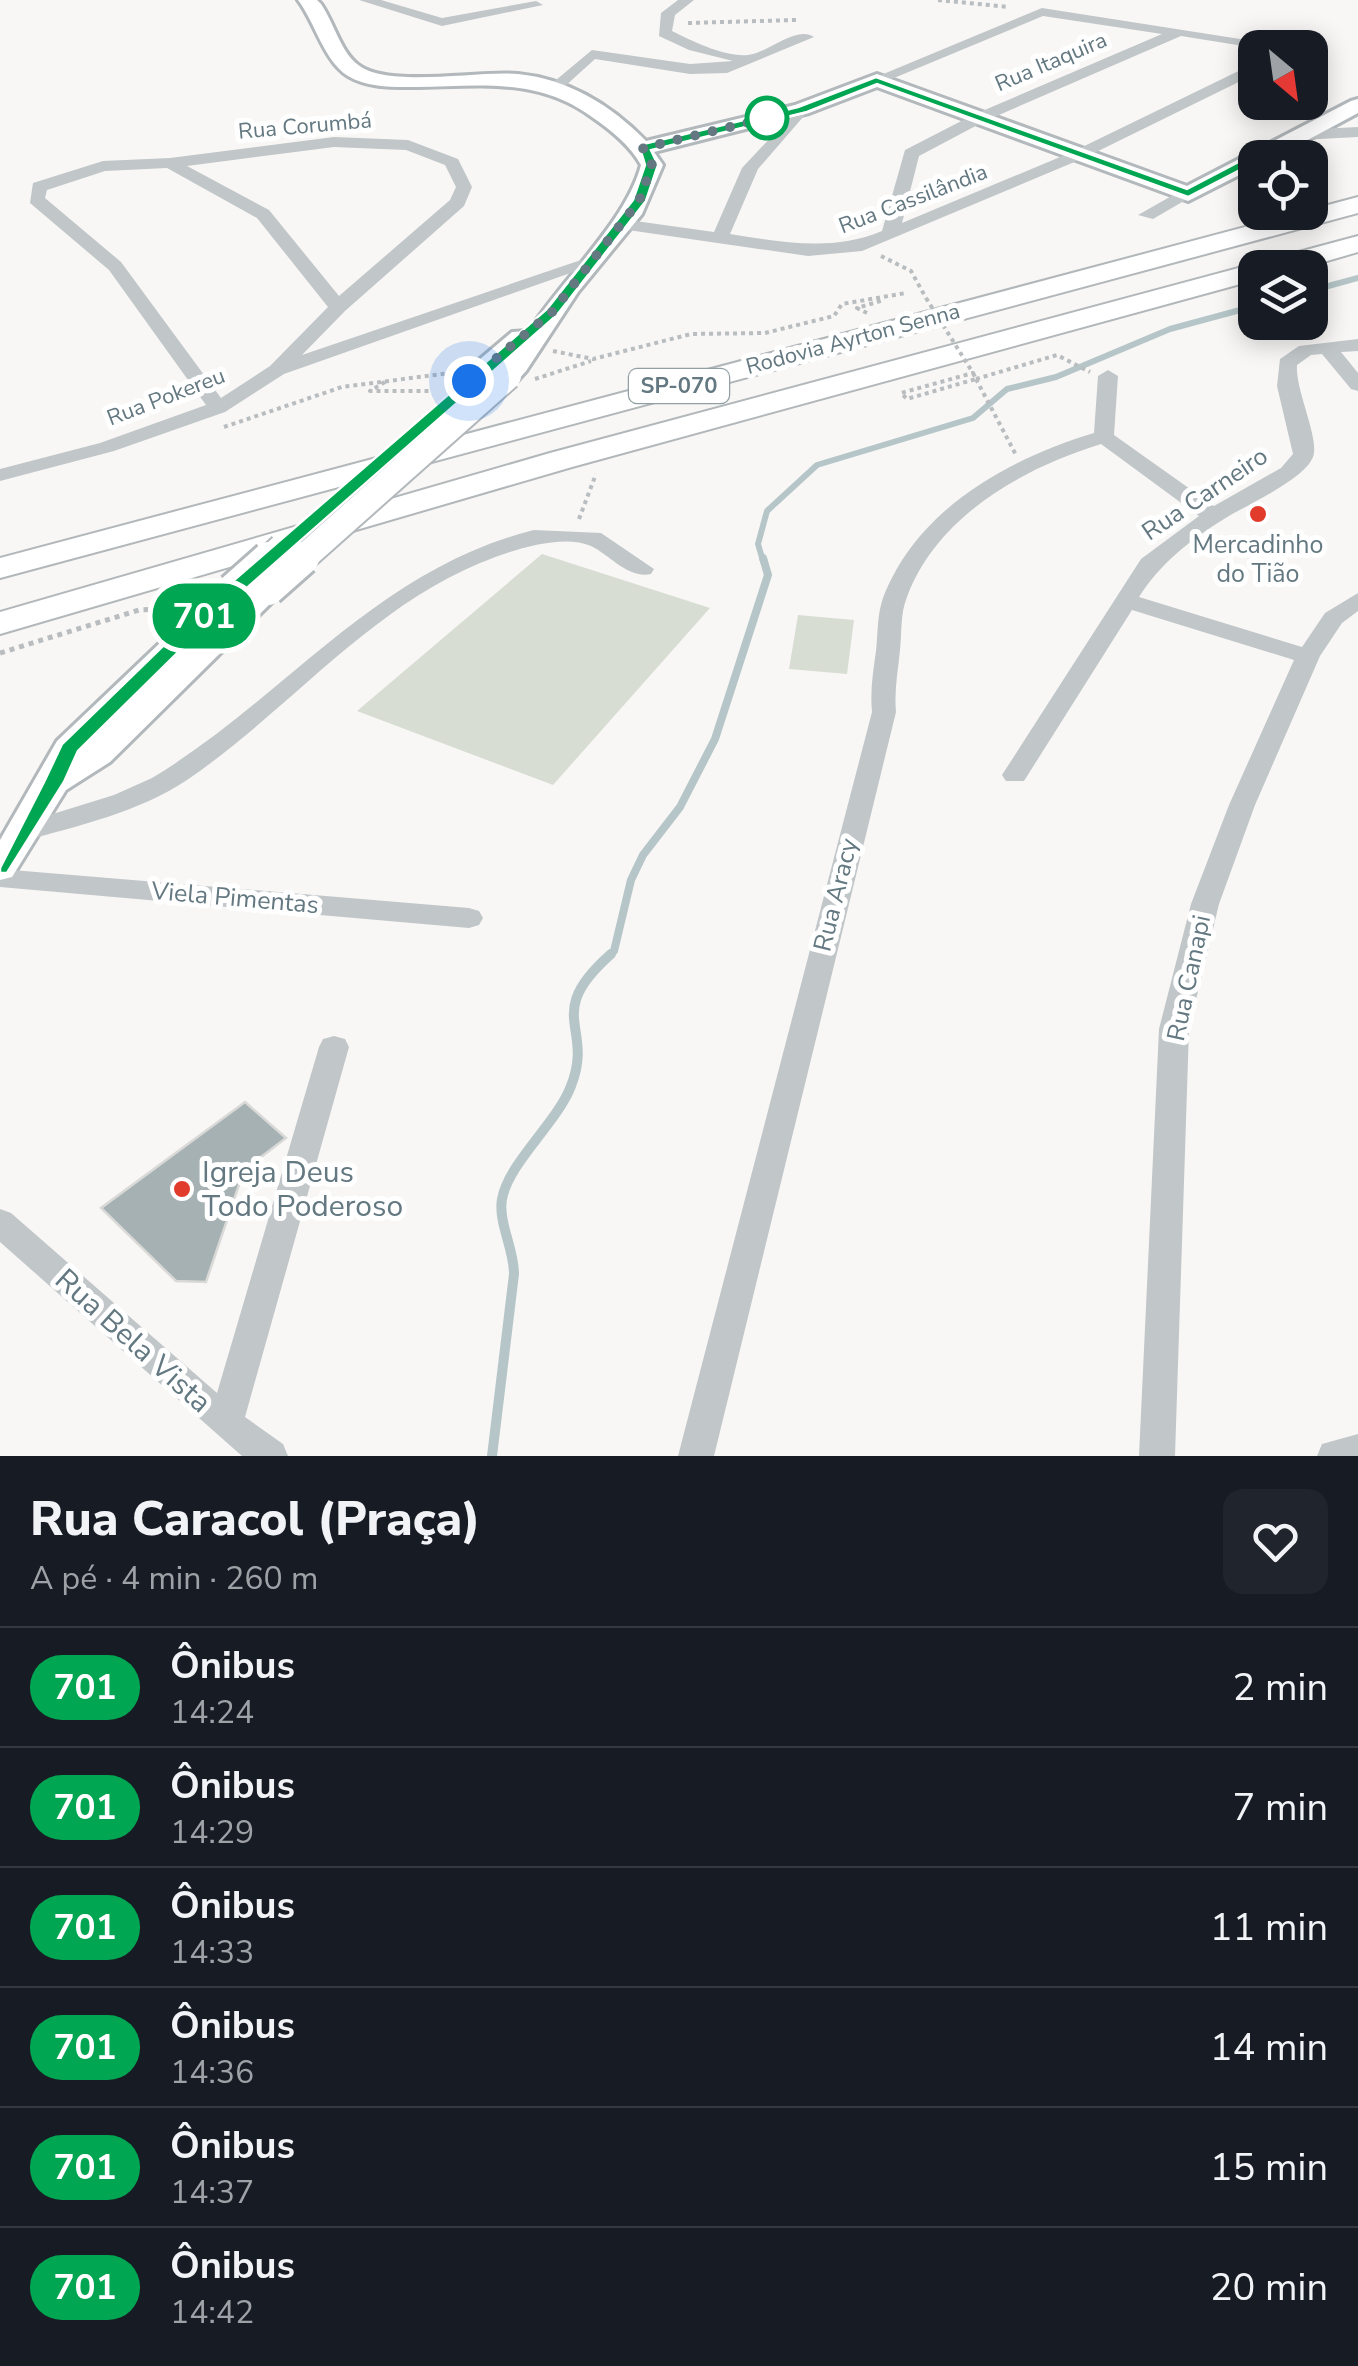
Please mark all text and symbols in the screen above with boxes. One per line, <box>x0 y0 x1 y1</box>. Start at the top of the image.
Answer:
street label: Rua Itaquira <box>990 25 1112 99</box>
north arrow <box>1238 30 1328 120</box>
map controls <box>1238 30 1328 340</box>
unlabelled marker <box>746 97 788 139</box>
street label: Rua Corumbá <box>237 105 373 147</box>
button: locate <box>1238 140 1328 230</box>
street label: Rua Cassilândia <box>834 157 992 241</box>
button: layers <box>1238 250 1328 340</box>
street label: Rodovia Ayrton Senna <box>743 296 963 382</box>
your location <box>444 356 494 406</box>
street label: Rua Pokereu <box>103 361 229 433</box>
road number: SP-070 <box>629 369 729 403</box>
street label: Rua Carneiro <box>1135 439 1275 549</box>
marker: Mercadinho do Tião <box>1247 503 1269 525</box>
place label: Mercadinho do Tião <box>1193 528 1323 591</box>
line badge: 701 <box>146 584 262 648</box>
text: 701 <box>172 593 236 640</box>
street label: Rua Aracy <box>806 835 866 955</box>
street label: Viela Pimentas <box>149 874 320 922</box>
street label: Rua Canapi <box>1159 912 1219 1044</box>
place label: Igreja Deus Todo Poderoso <box>202 1152 403 1227</box>
marker: Igreja Deus Todo Poderoso <box>171 1178 193 1200</box>
street label: Rua Bela Vista <box>46 1260 220 1422</box>
text: Rua Caracol (Praça) <box>30 1486 481 1552</box>
button: heart <box>1223 1489 1328 1594</box>
text: A pé · 4 min · 260 m <box>30 1557 318 1600</box>
text: Ônibus <box>170 1640 295 1691</box>
text: 2 min <box>1233 1662 1328 1713</box>
text: 701 <box>53 1664 117 1711</box>
text: 14:24 <box>170 1691 254 1734</box>
text: Ônibus <box>170 1760 295 1811</box>
text: 7 min <box>1233 1782 1328 1833</box>
text: 701 <box>53 1784 117 1831</box>
text: 14:29 <box>170 1811 254 1854</box>
text: Ônibus <box>170 1880 295 1931</box>
text: 11 min <box>1210 1902 1328 1953</box>
text: 701 <box>53 1904 117 1951</box>
text: 14:33 <box>170 1931 254 1974</box>
text: Ônibus <box>170 2000 295 2051</box>
text: 14 min <box>1210 2022 1328 2073</box>
text: 701 <box>53 2024 117 2071</box>
text: 14:36 <box>170 2051 254 2094</box>
text: Ônibus <box>170 2120 295 2171</box>
text: 15 min <box>1210 2142 1328 2193</box>
text: 701 <box>53 2144 117 2191</box>
text: 14:37 <box>170 2171 254 2214</box>
text: Ônibus <box>170 2240 295 2291</box>
text: 20 min <box>1210 2262 1328 2313</box>
text: 701 <box>53 2264 117 2311</box>
text: 14:42 <box>170 2291 254 2334</box>

